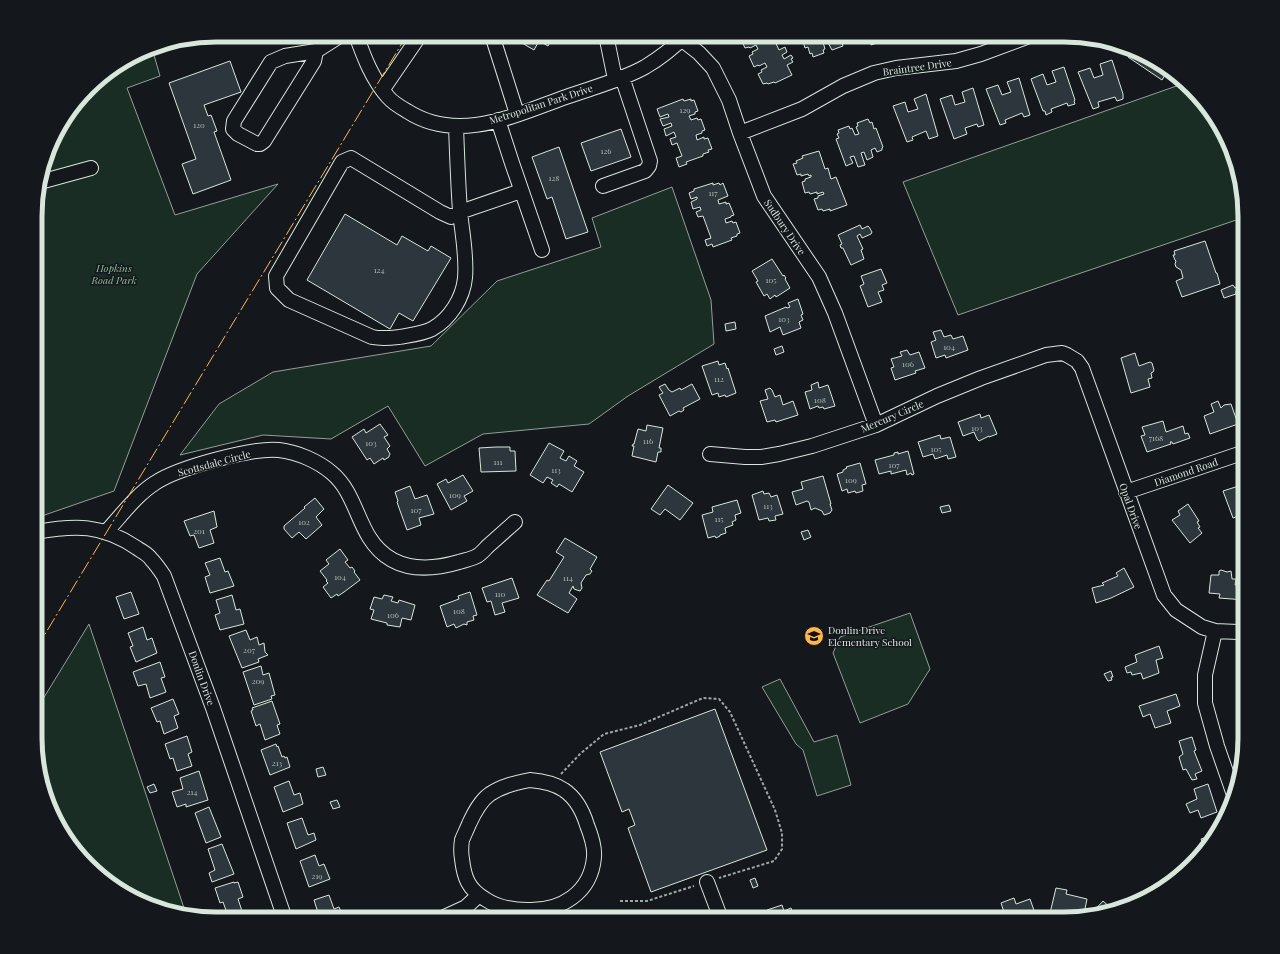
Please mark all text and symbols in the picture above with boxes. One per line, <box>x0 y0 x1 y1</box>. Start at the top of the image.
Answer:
street label: Braintree Drive <box>882 55 952 79</box>
street label: Metropolitan Park Drive <box>487 81 595 127</box>
house number: 129 <box>680 104 690 115</box>
house number: 120 <box>193 119 205 130</box>
house number: 126 <box>601 145 611 156</box>
house number: 128 <box>549 172 559 183</box>
house number: 117 <box>708 187 718 198</box>
street label: Sudbury Drive <box>761 196 809 258</box>
park label: Hopkins Road Park <box>90 261 137 287</box>
house number: 124 <box>374 264 384 275</box>
house number: 105 <box>765 274 777 285</box>
house number: 103 <box>778 313 790 324</box>
house number: 104 <box>943 341 955 352</box>
house number: 106 <box>902 358 914 369</box>
house number: 112 <box>714 373 724 384</box>
house number: 108 <box>814 394 826 405</box>
street label: Mercury Circle <box>858 396 926 436</box>
house number: 103 <box>971 422 983 433</box>
house number: 7168 <box>1149 432 1163 443</box>
house number: 116 <box>643 435 653 446</box>
house number: 103 <box>365 437 377 448</box>
house number: 105 <box>930 443 942 454</box>
street label: Scottsdale Circle <box>176 447 252 479</box>
street label: Diamond Road <box>1152 454 1220 489</box>
house number: 111 <box>494 456 502 467</box>
house number: 107 <box>888 459 900 470</box>
house number: 113 <box>551 464 561 475</box>
house number: 109 <box>845 474 857 485</box>
street label: Opal Drive <box>1116 481 1146 531</box>
house number: 109 <box>449 489 461 500</box>
house number: 113 <box>763 500 773 511</box>
house number: 107 <box>410 504 422 515</box>
house number: 115 <box>714 513 724 524</box>
house number: 102 <box>298 516 310 527</box>
house number: 201 <box>193 525 205 536</box>
house number: 104 <box>334 571 346 582</box>
house number: 114 <box>563 572 573 583</box>
house number: 110 <box>495 588 506 599</box>
house number: 108 <box>453 605 465 616</box>
house number: 106 <box>387 609 399 620</box>
place label: Donlin Drive Elementary School <box>828 623 912 649</box>
school or university icon: Donlin Drive Elementary School <box>803 625 825 647</box>
house number: 207 <box>243 644 256 655</box>
street label: Donlin Drive <box>186 649 218 707</box>
house number: 209 <box>252 675 264 686</box>
house number: 213 <box>272 757 283 768</box>
house number: 214 <box>187 786 197 797</box>
house number: 219 <box>312 870 322 881</box>

